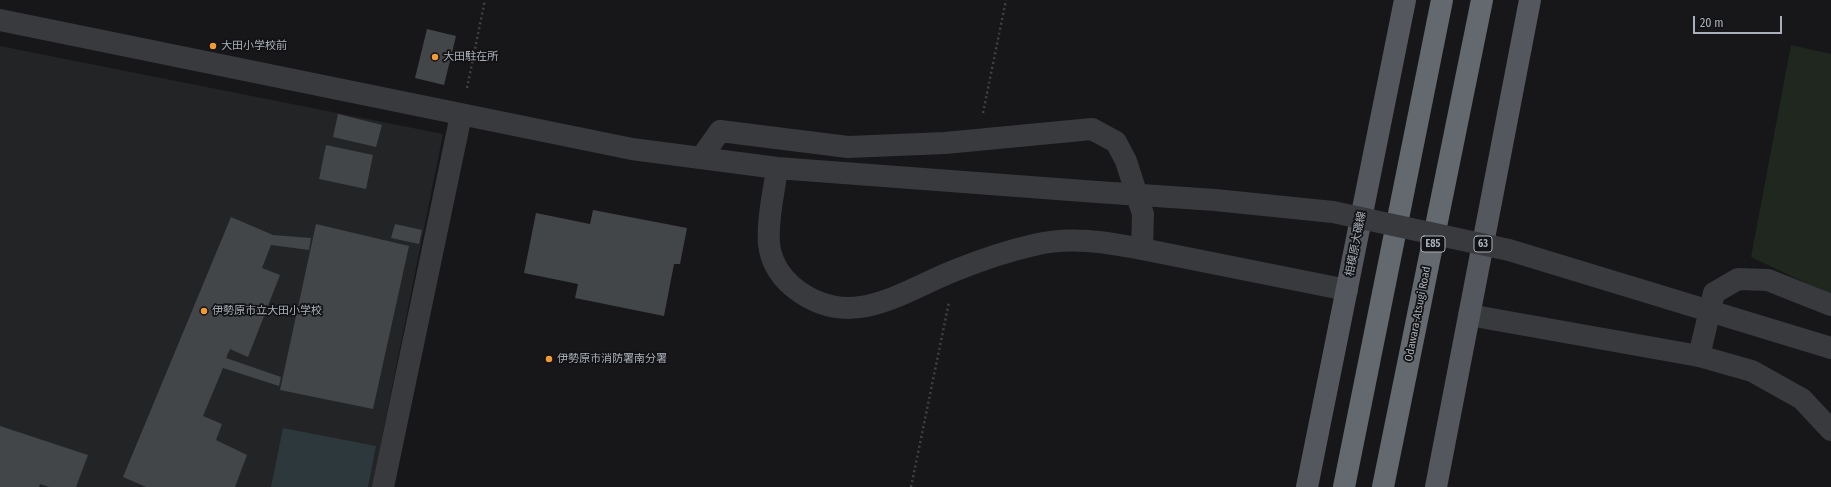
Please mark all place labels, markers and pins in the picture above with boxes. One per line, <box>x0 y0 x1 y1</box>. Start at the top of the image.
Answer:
place label: 大田小学校前 <box>221 39 287 53</box>
marker: 大田小学校前 <box>208 41 218 51</box>
place label: 大田駐在所 <box>443 50 498 64</box>
marker: 大田駐在所 <box>430 52 440 62</box>
place label: 伊勢原市立大田小学校 <box>212 304 322 318</box>
marker: 伊勢原市立大田小学校 <box>199 306 209 316</box>
place label: 伊勢原市消防署南分署 <box>557 352 667 366</box>
marker: 伊勢原市消防署南分署 <box>544 354 554 364</box>

